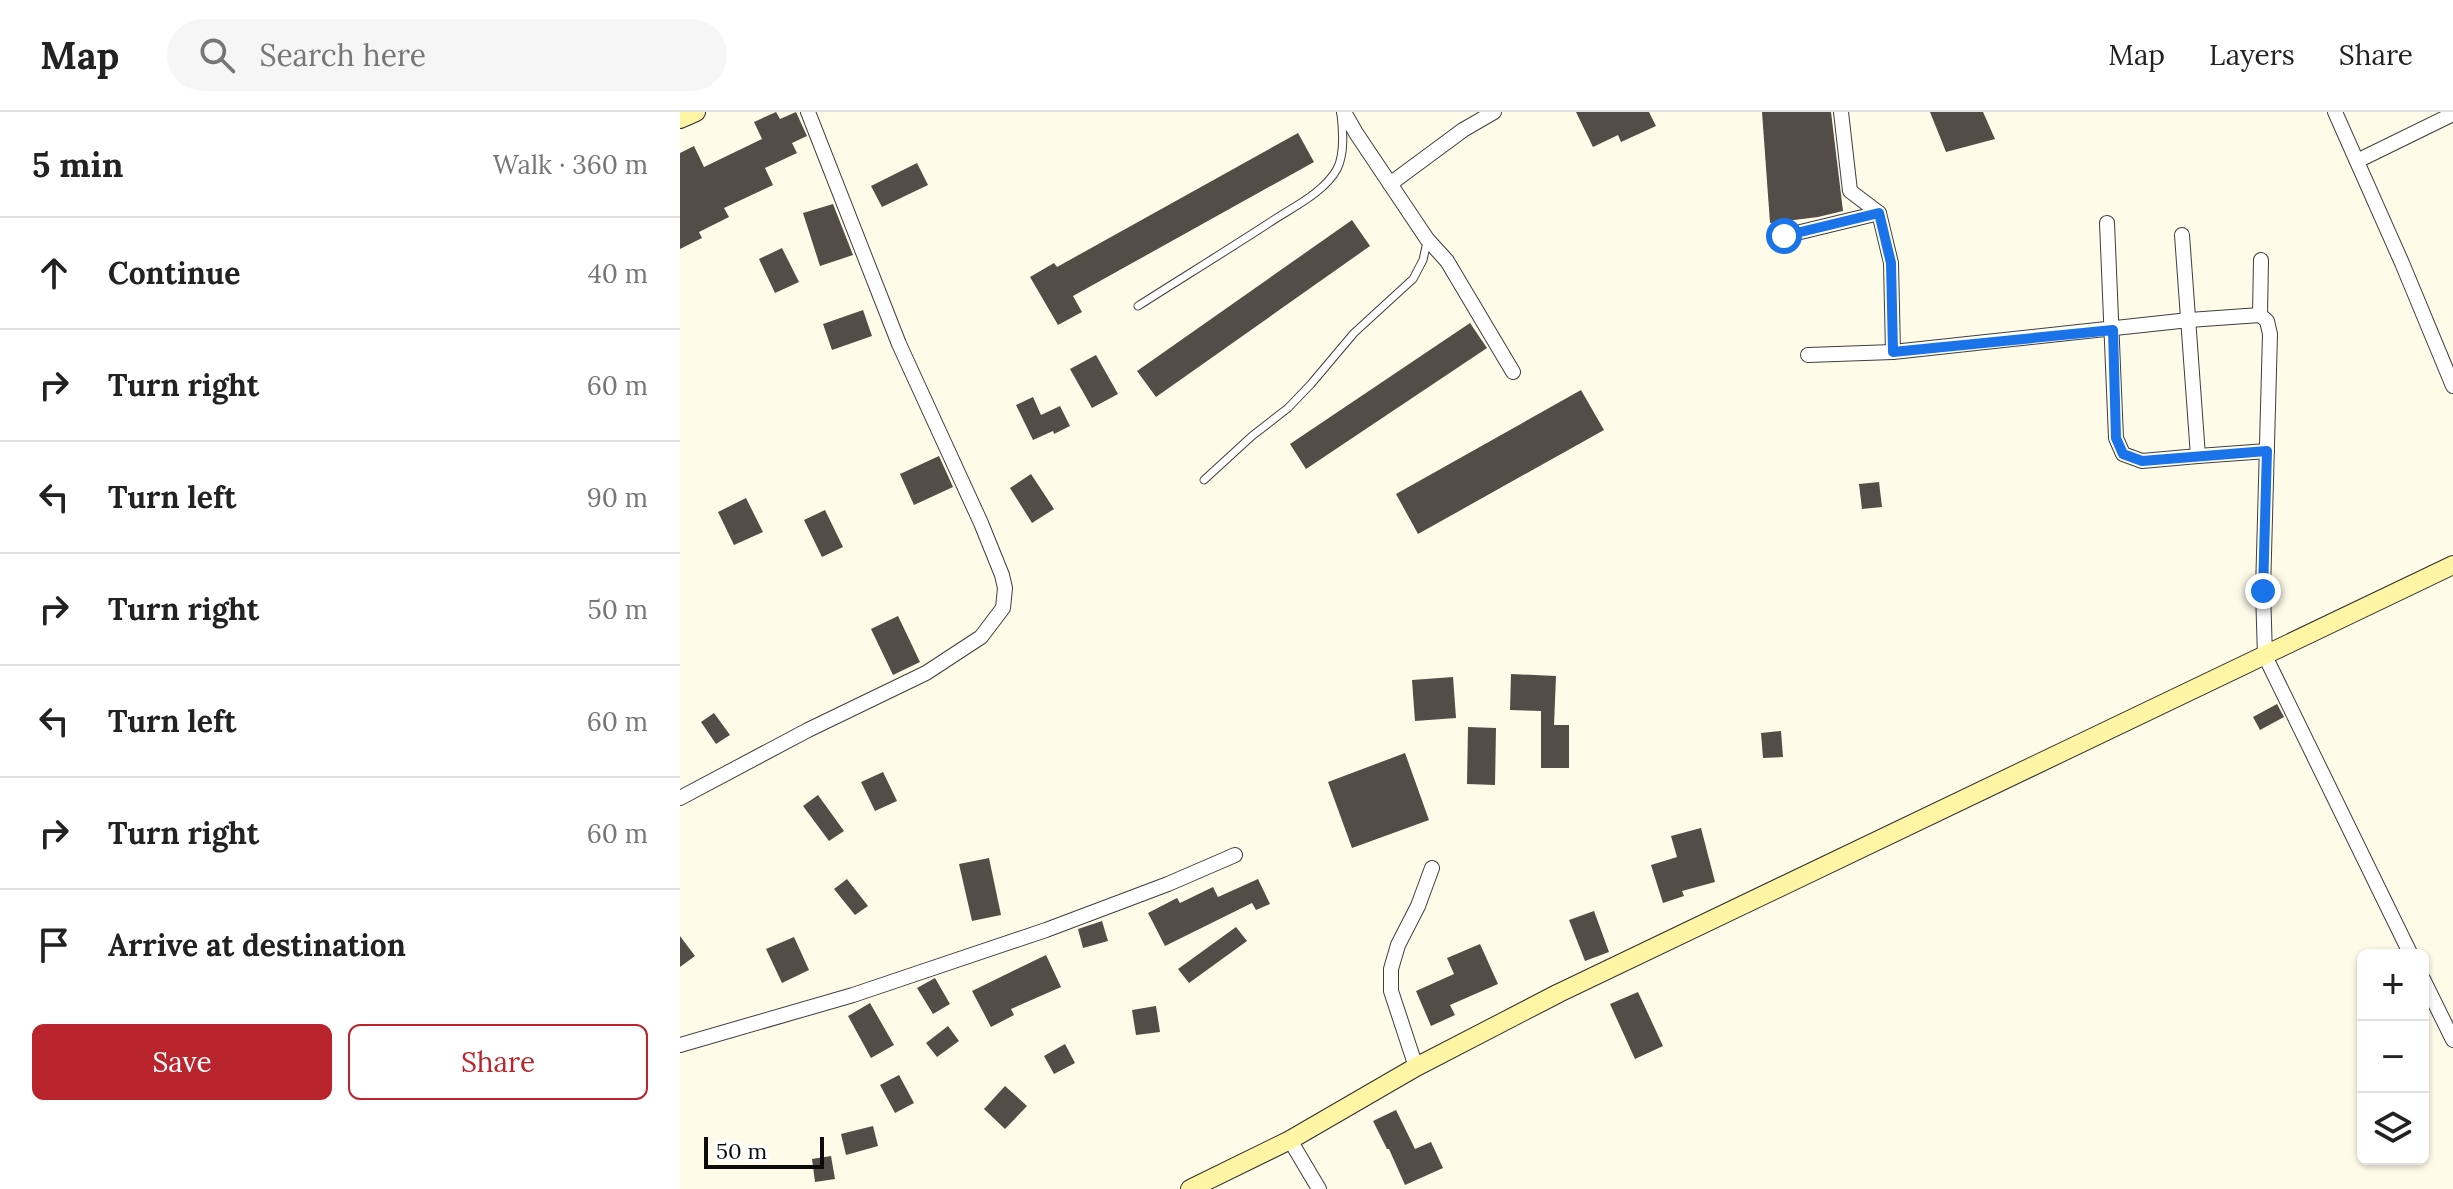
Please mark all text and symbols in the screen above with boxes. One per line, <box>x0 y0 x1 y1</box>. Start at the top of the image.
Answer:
search box <box>167 19 727 91</box>
text: Map <box>40 31 119 79</box>
icon: search <box>195 33 239 77</box>
text: Search here <box>259 36 426 74</box>
text: Map <box>2108 37 2165 73</box>
text: Layers <box>2209 37 2295 73</box>
text: Share <box>2339 37 2413 73</box>
text: 5 min <box>32 143 123 186</box>
text: Walk · 360 m <box>493 148 648 181</box>
route start <box>1766 218 1802 254</box>
icon: ahead <box>32 251 76 295</box>
text: Continue <box>108 254 240 292</box>
text: 40 m <box>588 257 648 290</box>
icon: right <box>32 363 76 407</box>
text: Turn right <box>108 366 259 404</box>
text: 60 m <box>587 369 648 402</box>
icon: left <box>32 475 76 519</box>
text: Turn left <box>108 478 236 516</box>
text: 90 m <box>587 481 648 514</box>
route end <box>2245 573 2281 609</box>
icon: right <box>32 587 76 631</box>
text: Turn right <box>108 590 259 628</box>
text: 50 m <box>588 593 648 626</box>
icon: left <box>32 699 76 743</box>
text: Turn left <box>108 702 236 740</box>
text: 60 m <box>587 705 648 738</box>
icon: right <box>32 811 76 855</box>
text: Turn right <box>108 814 259 852</box>
text: 60 m <box>587 817 648 850</box>
icon: arrive <box>32 923 76 967</box>
text: Arrive at destination <box>108 926 406 964</box>
map controls <box>2357 949 2429 1165</box>
button: + <box>2357 949 2429 1021</box>
button: − <box>2357 1021 2429 1093</box>
button: Save <box>32 1024 332 1100</box>
button: Share <box>348 1024 648 1100</box>
button: layers <box>2357 1093 2429 1165</box>
scale bar <box>704 1133 824 1169</box>
text: 50 m <box>716 1137 767 1165</box>

